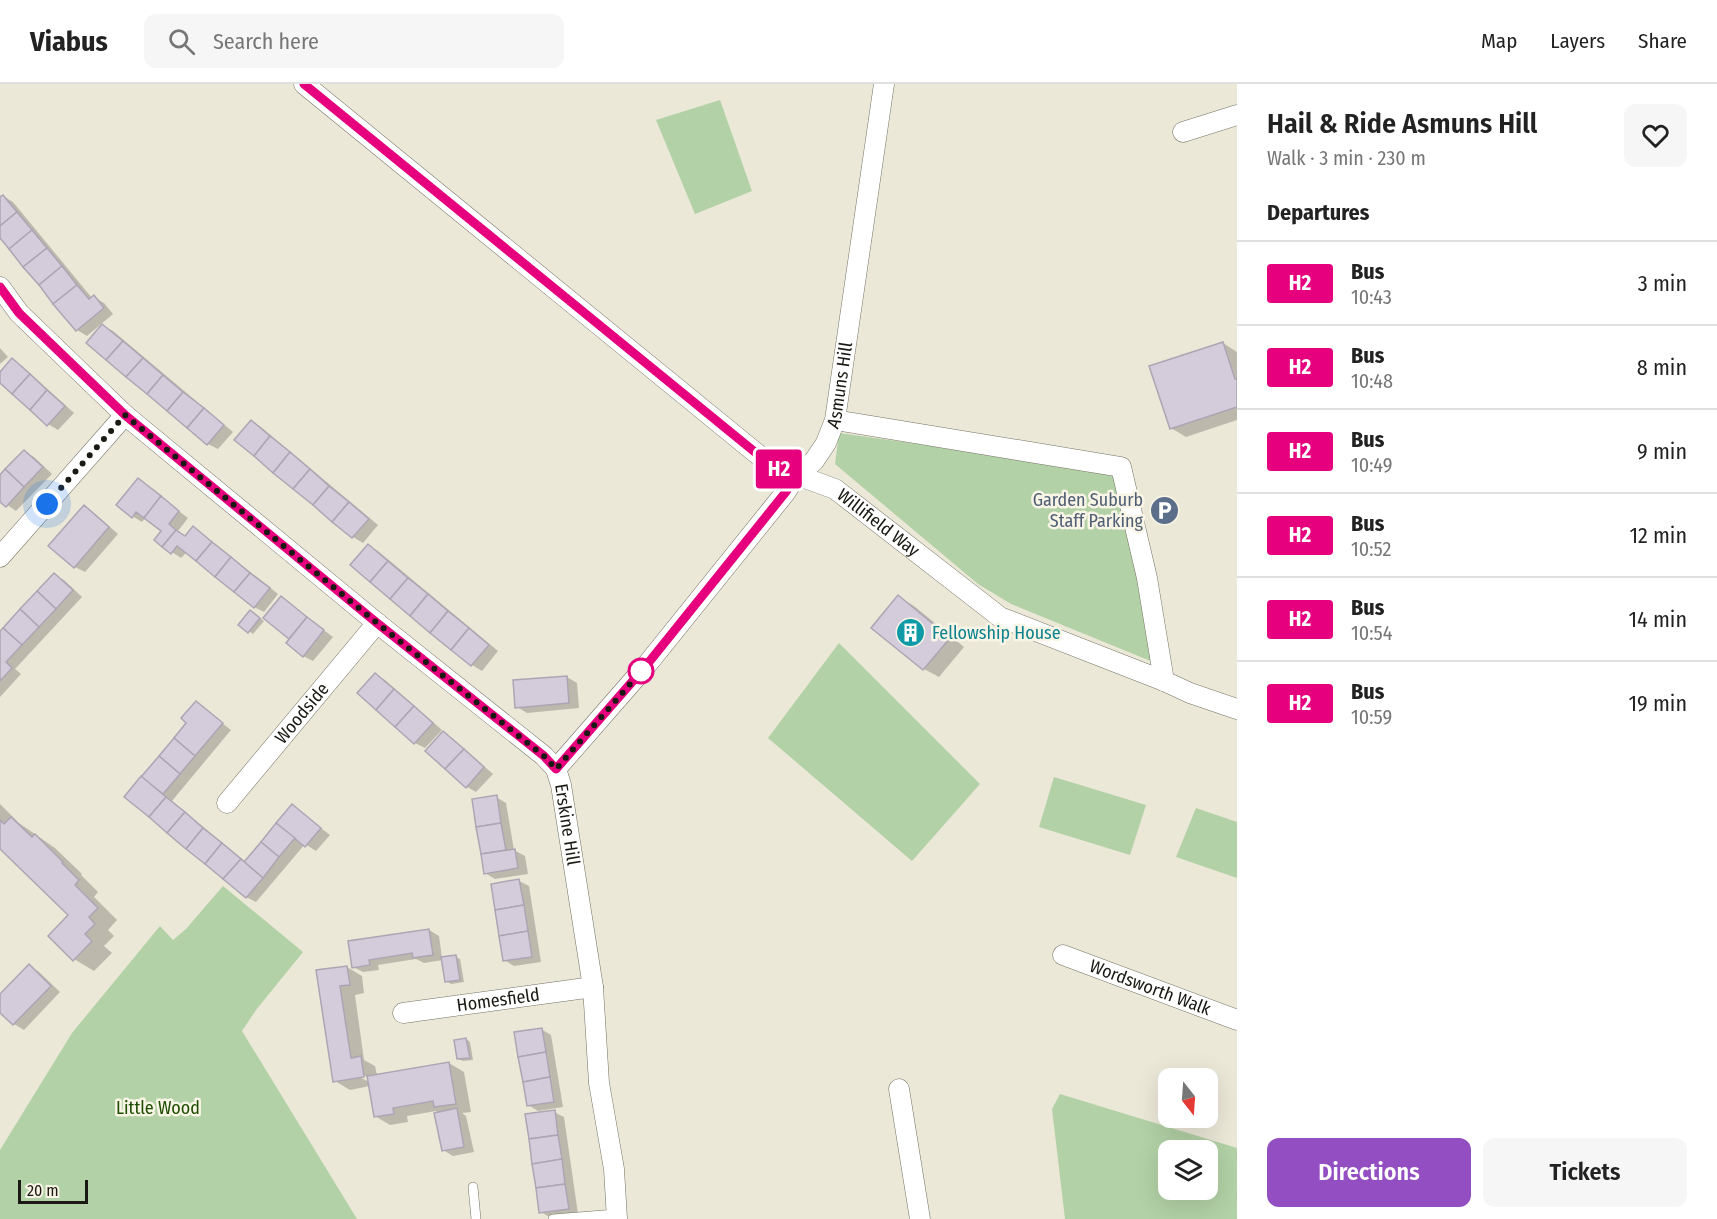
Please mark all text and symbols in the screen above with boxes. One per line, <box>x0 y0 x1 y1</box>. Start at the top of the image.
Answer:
search box <box>144 14 564 68</box>
text: Viabus <box>30 25 108 58</box>
icon: search <box>165 25 198 58</box>
text: Search here <box>213 28 319 55</box>
text: Map <box>1481 28 1517 54</box>
text: Layers <box>1550 28 1605 54</box>
text: Share <box>1638 28 1687 54</box>
button: heart <box>1624 104 1687 167</box>
text: Hail & Ride Asmuns Hill <box>1267 107 1537 140</box>
text: Walk · 3 min · 230 m <box>1267 146 1426 170</box>
text: Departures <box>1267 199 1369 226</box>
text: Bus <box>1351 258 1384 285</box>
text: H2 <box>1289 270 1311 296</box>
text: 3 min <box>1638 270 1687 297</box>
text: 10:43 <box>1351 285 1392 309</box>
street label: Asmuns Hill <box>822 340 857 432</box>
text: Bus <box>1351 342 1384 369</box>
text: H2 <box>1289 354 1311 380</box>
text: 8 min <box>1637 354 1687 381</box>
text: 10:48 <box>1351 369 1393 393</box>
text: Bus <box>1351 426 1384 453</box>
text: H2 <box>1289 438 1311 464</box>
text: 9 min <box>1637 438 1687 465</box>
line badge: H2 <box>752 450 806 488</box>
text: 10:49 <box>1351 453 1392 477</box>
text: H2 <box>768 456 790 482</box>
street label: Willifield Way <box>833 484 924 561</box>
your location <box>32 489 62 519</box>
place label: Garden Suburb Staff Parking <box>1033 489 1144 532</box>
parking icon: Garden Suburb Staff Parking <box>1148 494 1180 526</box>
text: Bus <box>1351 510 1384 537</box>
text: H2 <box>1289 522 1311 548</box>
text: 12 min <box>1629 522 1687 549</box>
text: 10:52 <box>1351 537 1391 561</box>
text: Bus <box>1351 594 1384 621</box>
text: H2 <box>1289 606 1311 632</box>
text: 14 min <box>1629 606 1687 633</box>
building icon: Fellowship House <box>895 617 927 649</box>
text: 10:54 <box>1351 621 1392 645</box>
place label: Fellowship House <box>932 622 1061 644</box>
unlabelled marker <box>628 658 654 684</box>
street label: Woodside <box>270 678 334 748</box>
text: Bus <box>1351 678 1384 705</box>
text: H2 <box>1289 690 1311 716</box>
text: 19 min <box>1629 690 1687 717</box>
text: 10:59 <box>1351 705 1392 729</box>
street label: Erskine Hill <box>550 782 585 867</box>
street label: Wordsworth Walk <box>1086 955 1214 1020</box>
street label: Homesfield <box>455 983 541 1017</box>
north arrow <box>1158 1068 1218 1128</box>
map controls <box>1158 1068 1218 1200</box>
park label: Little Wood <box>116 1097 200 1119</box>
button: Directions <box>1267 1138 1471 1207</box>
button: Tickets <box>1483 1138 1687 1207</box>
button: layers <box>1158 1140 1218 1200</box>
scale bar <box>18 1177 88 1204</box>
text: 20 m <box>27 1181 58 1200</box>

